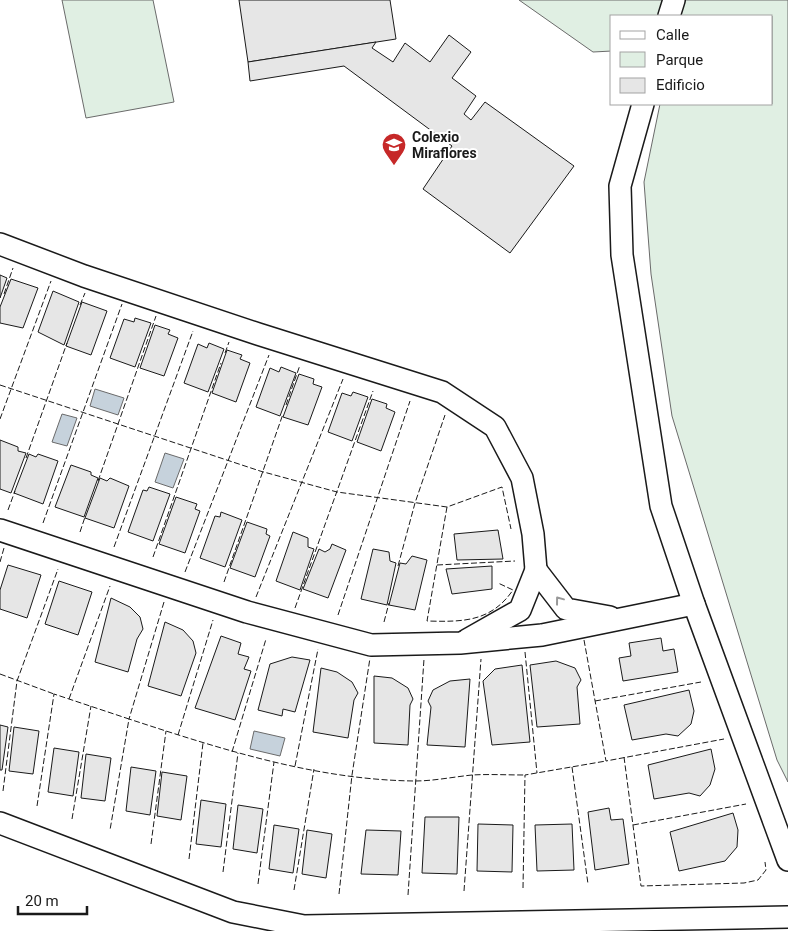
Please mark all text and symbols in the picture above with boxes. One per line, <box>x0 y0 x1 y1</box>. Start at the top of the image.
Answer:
legend <box>610 15 773 105</box>
text: Calle <box>656 26 689 44</box>
text: Parque <box>656 51 703 69</box>
text: Edificio <box>656 76 705 94</box>
place label: Colexio Miraflores <box>412 129 477 161</box>
school or university icon: Colexio Miraflores <box>381 132 407 166</box>
one-way arrow <box>556 596 565 606</box>
scale bar <box>18 884 86 916</box>
text: 20 m <box>25 892 59 910</box>

